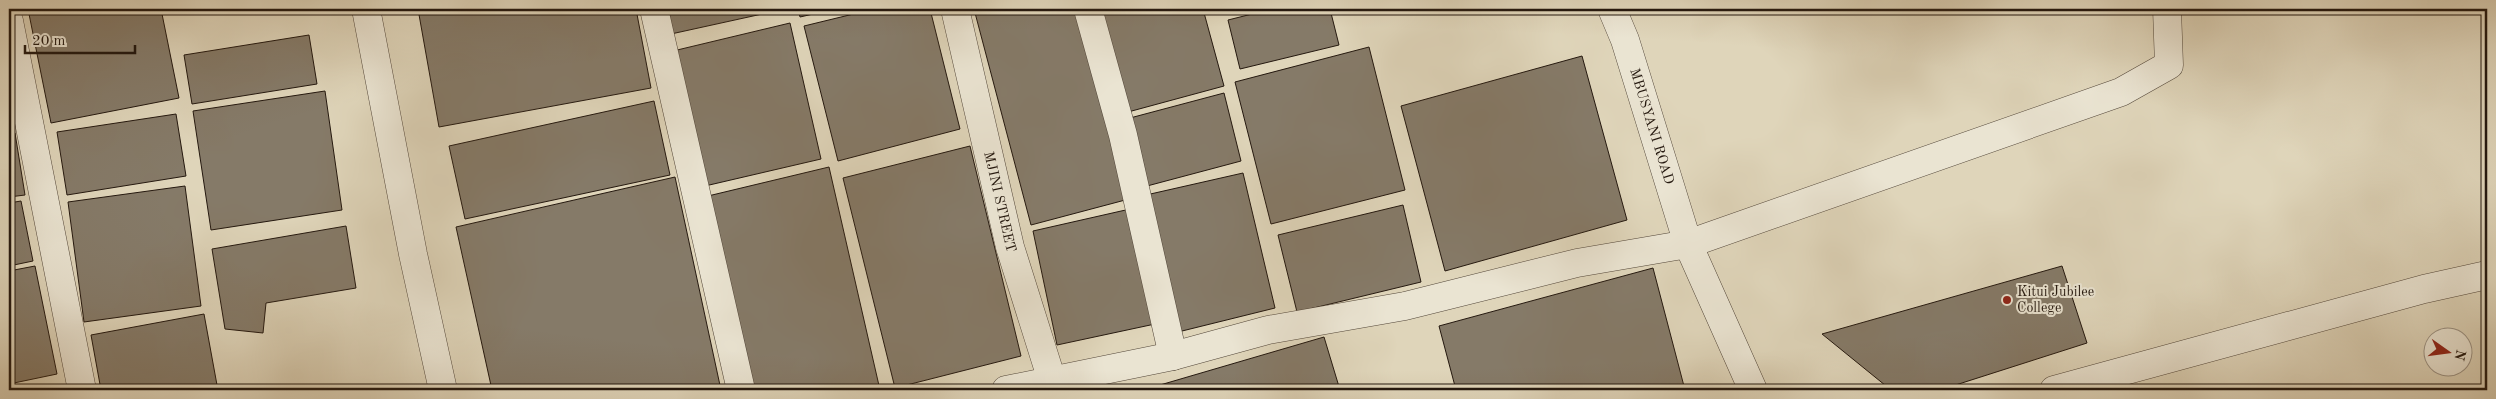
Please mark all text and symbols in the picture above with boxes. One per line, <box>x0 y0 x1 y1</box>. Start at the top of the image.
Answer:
scale bar <box>25 22 135 54</box>
text: 20 m <box>32 34 66 49</box>
street label: MBUSYANI ROAD <box>1627 67 1676 186</box>
street label: MJINI STREET <box>981 150 1018 254</box>
place label: Kitui Jubilee College <box>2017 285 2094 315</box>
marker: Kitui Jubilee College <box>2001 294 2013 306</box>
north arrow <box>2424 326 2474 376</box>
text: N <box>2451 348 2468 362</box>

